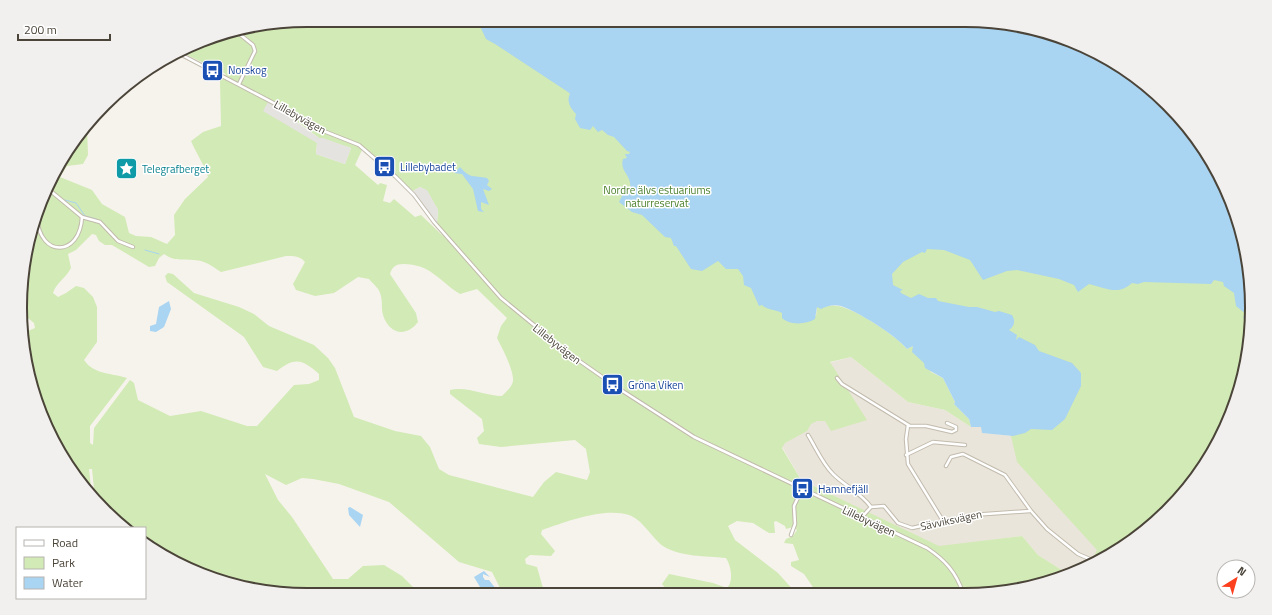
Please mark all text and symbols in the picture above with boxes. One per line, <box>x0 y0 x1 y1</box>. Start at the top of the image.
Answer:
scale bar <box>18 16 110 42</box>
text: 200 m <box>24 20 57 39</box>
bus stop icon: Norskog <box>200 57 226 83</box>
place label: Norskog <box>228 62 267 78</box>
street label: Lillebyvägen <box>271 96 329 138</box>
bus stop icon: Lillebybadet <box>372 154 398 180</box>
place icon: Telegrafberget <box>113 156 139 182</box>
place label: Lillebybadet <box>400 159 456 175</box>
place label: Telegrafberget <box>142 161 209 177</box>
park label: Nordre älvs estuariums naturreservat <box>603 182 711 211</box>
street label: Lillebyvägen <box>530 320 585 368</box>
bus stop icon: Gröna Viken <box>600 372 626 398</box>
place label: Gröna Viken <box>628 377 684 393</box>
bus stop icon: Hamnefjäll <box>790 476 816 502</box>
place label: Hamnefjäll <box>818 481 868 497</box>
street label: Lillebyvägen <box>840 502 898 540</box>
street label: Sävviksvägen <box>919 506 983 534</box>
legend <box>16 527 146 599</box>
text: Road <box>52 533 78 552</box>
text: Park <box>52 553 75 572</box>
north arrow <box>1216 559 1256 599</box>
text: N <box>1234 562 1250 580</box>
text: Water <box>52 573 83 592</box>

